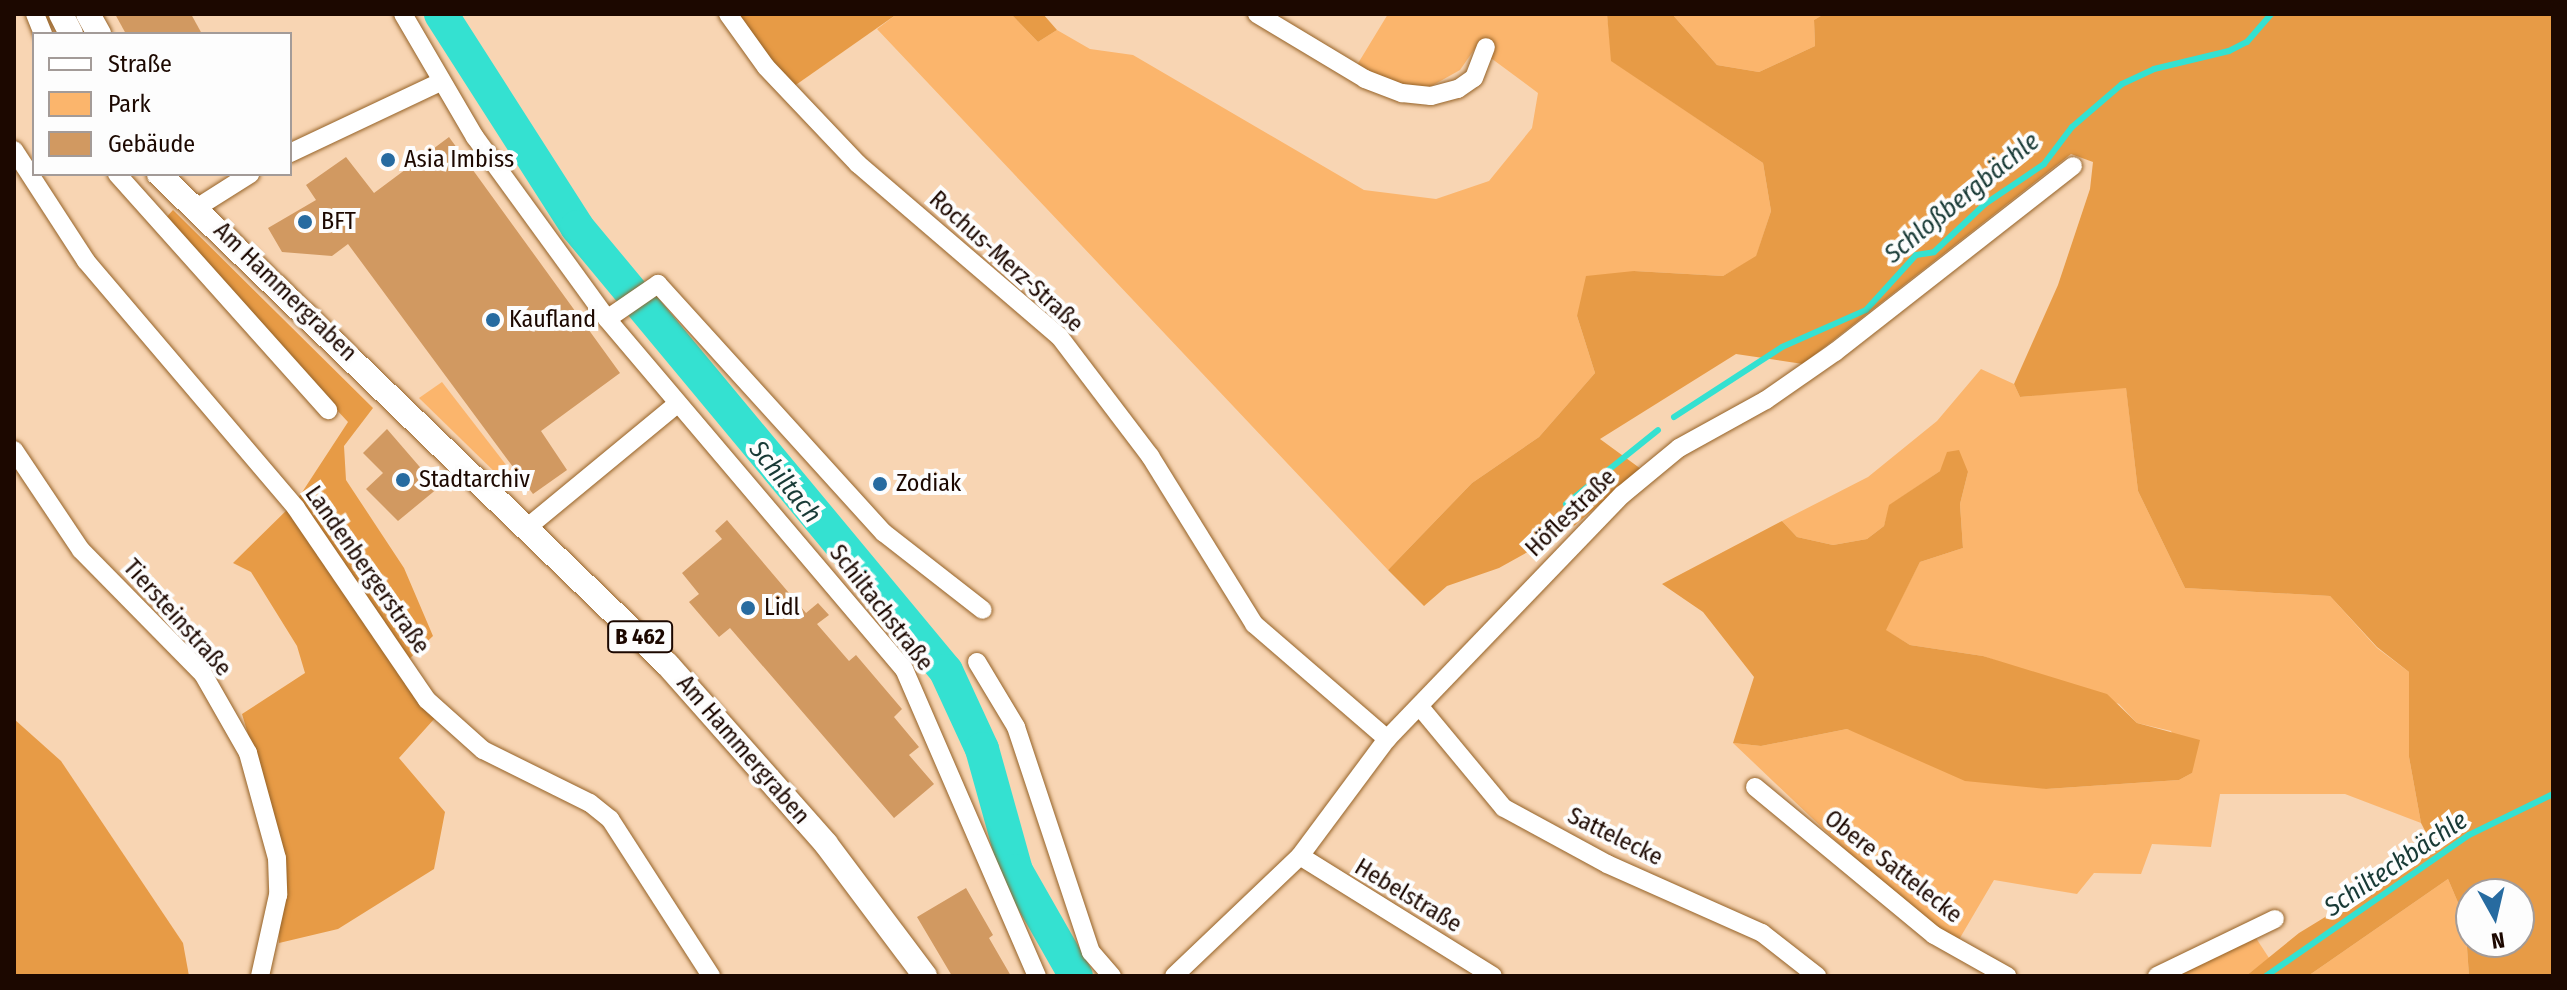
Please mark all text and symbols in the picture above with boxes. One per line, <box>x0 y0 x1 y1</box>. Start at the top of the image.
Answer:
legend <box>32 32 292 176</box>
text: Straße <box>108 50 172 78</box>
text: Park <box>108 90 151 118</box>
water label: Schloßbergbächle <box>1878 126 2046 270</box>
text: Gebäude <box>108 130 195 158</box>
place label: Asia Imbiss <box>404 146 514 174</box>
marker: Asia Imbiss <box>379 151 397 169</box>
street label: Rochus-Merz-Straße <box>923 185 1089 339</box>
place label: BFT <box>321 208 356 236</box>
marker: BFT <box>296 213 314 231</box>
street label: Am Hammergraben <box>207 216 363 368</box>
place label: Kaufland <box>509 306 596 334</box>
marker: Kaufland <box>484 311 502 329</box>
water label: Schiltach <box>742 435 828 529</box>
street label: Höflestraße <box>1520 463 1622 563</box>
place label: Stadtarchiv <box>419 466 530 494</box>
place label: Zodiak <box>896 470 961 498</box>
marker: Stadtarchiv <box>394 471 412 489</box>
marker: Zodiak <box>871 475 889 493</box>
street label: Landenbergerstraße <box>298 481 436 659</box>
street label: Schiltachstraße <box>823 539 939 677</box>
street label: Tiersteinstraße <box>117 554 237 682</box>
place label: Lidl <box>764 594 800 622</box>
marker: Lidl <box>739 599 757 617</box>
road number: B 462 <box>606 619 674 655</box>
street label: Am Hammergraben <box>671 670 815 830</box>
street label: Sattelecke <box>1563 802 1667 872</box>
street label: Obere Sattelecke <box>1818 804 1968 930</box>
water label: Schilteckbächle <box>2319 805 2473 923</box>
street label: Hebelstraße <box>1349 853 1467 939</box>
north arrow <box>2455 878 2535 958</box>
text: N <box>2490 926 2507 955</box>

